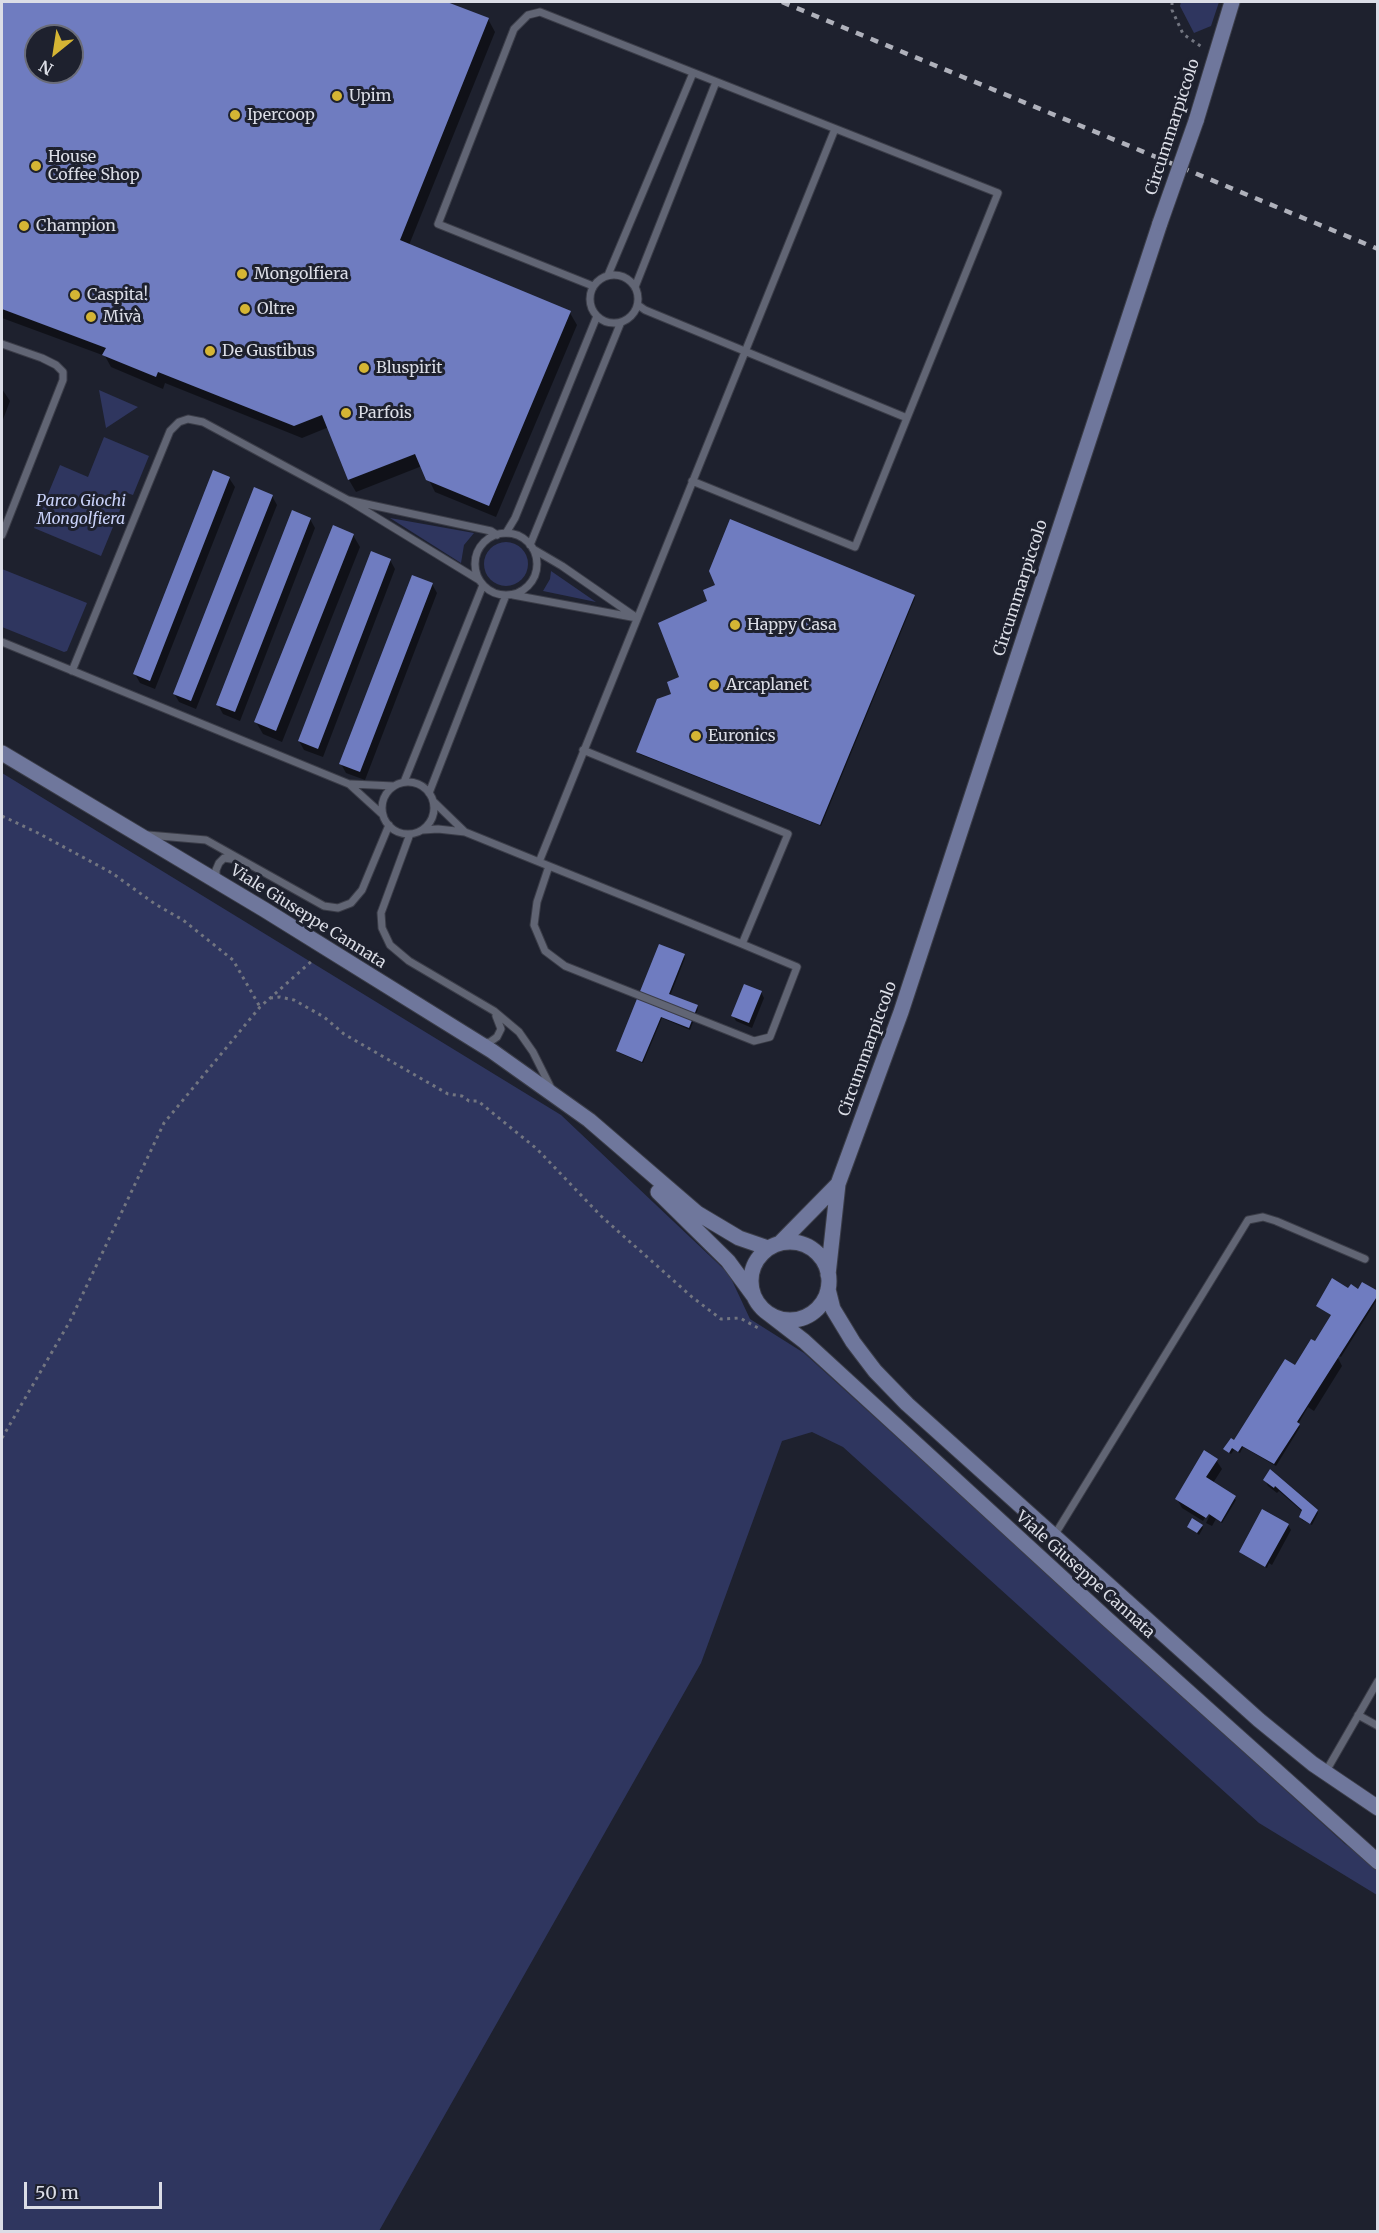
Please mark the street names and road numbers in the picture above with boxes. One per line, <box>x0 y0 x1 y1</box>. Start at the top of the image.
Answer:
street label: Circummarpiccolo <box>1142 56 1204 198</box>
street label: Circummarpiccolo <box>990 517 1052 659</box>
street label: Viale Giuseppe Cannata <box>227 861 389 973</box>
street label: Circummarpiccolo <box>835 979 901 1119</box>
street label: Viale Giuseppe Cannata <box>1012 1508 1158 1642</box>

